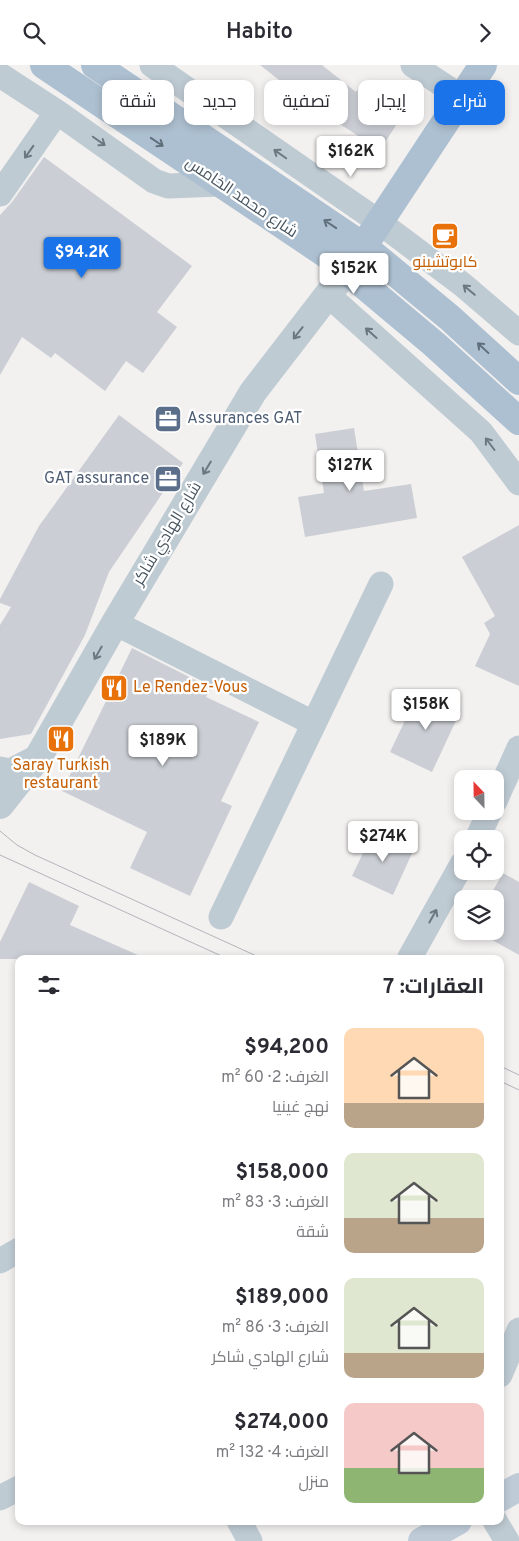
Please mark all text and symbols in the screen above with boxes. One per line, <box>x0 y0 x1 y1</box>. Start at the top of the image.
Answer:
icon: search <box>20 19 48 47</box>
text: Habito <box>226 19 293 46</box>
icon: forward <box>471 19 499 47</box>
chip: شقة <box>102 80 174 125</box>
chip: جديد <box>184 80 254 125</box>
chip: تصفية <box>264 80 348 125</box>
chip: إيجار <box>358 80 424 125</box>
chip: شراء <box>434 80 505 125</box>
pin: $162K <box>316 135 386 178</box>
one-way arrow <box>91 136 105 146</box>
one-way arrow <box>150 136 164 147</box>
text: $162K <box>328 142 375 162</box>
one-way arrow <box>24 145 34 159</box>
one-way arrow <box>274 149 288 159</box>
street label: شارع محمد الخامس <box>181 153 301 243</box>
one-way arrow <box>323 219 337 229</box>
cafe icon: كابوتشينو <box>430 221 460 251</box>
pin: $94.2K <box>41 237 123 279</box>
text: $94.2K <box>55 243 109 263</box>
pin: $152K <box>319 253 389 295</box>
place label: كابوتشينو <box>413 253 477 273</box>
text: $152K <box>331 259 377 279</box>
one-way arrow <box>462 284 475 295</box>
one-way arrow <box>293 326 304 339</box>
one-way arrow <box>365 328 378 339</box>
one-way arrow <box>477 342 490 354</box>
office icon: Assurances GAT <box>153 404 183 434</box>
place label: Assurances GAT <box>187 409 302 429</box>
one-way arrow <box>485 437 495 451</box>
pin: $127K <box>315 449 385 492</box>
text: $127K <box>327 456 373 476</box>
one-way arrow <box>202 460 212 474</box>
office icon: GAT assurance <box>153 464 183 494</box>
place label: GAT assurance <box>44 469 149 489</box>
street label: شارع الهادي شاكر <box>129 479 208 591</box>
one-way arrow <box>92 645 102 659</box>
restaurant icon: Le Rendez-Vous <box>99 673 129 703</box>
place label: Le Rendez-Vous <box>133 678 248 698</box>
pin: $158K <box>391 689 461 731</box>
text: $158K <box>402 695 450 715</box>
restaurant icon: Saray Turkish restaurant <box>46 724 76 754</box>
pin: $189K <box>128 725 198 767</box>
text: $189K <box>139 731 187 751</box>
place label: Saray Turkish restaurant <box>12 756 110 794</box>
north arrow <box>454 770 504 820</box>
map controls <box>454 770 504 940</box>
pin: $274K <box>348 821 418 863</box>
text: $274K <box>359 827 407 847</box>
button: locate <box>454 830 504 880</box>
button: layers <box>454 890 504 940</box>
one-way arrow <box>428 909 438 924</box>
icon: filters <box>35 971 63 999</box>
text: العقارات: 7 <box>383 974 484 1001</box>
text: $94,200 <box>244 1034 329 1061</box>
icon: home <box>384 1048 444 1108</box>
text: الغرف: 2 · 60 m² <box>221 1068 329 1088</box>
text: نهج غينيا <box>272 1098 329 1118</box>
text: $158,000 <box>236 1159 329 1186</box>
icon: home <box>384 1173 444 1233</box>
text: الغرف: 3 · 83 m² <box>222 1193 329 1213</box>
text: شقة <box>296 1223 329 1243</box>
text: $189,000 <box>235 1284 329 1311</box>
icon: home <box>384 1298 444 1358</box>
text: الغرف: 3 · 86 m² <box>222 1318 329 1338</box>
text: شارع الهادي شاكر <box>212 1348 329 1368</box>
text: $274,000 <box>234 1409 329 1436</box>
icon: home <box>384 1423 444 1483</box>
text: الغرف: 4 · 132 m² <box>216 1443 329 1463</box>
text: منزل <box>299 1473 329 1493</box>

